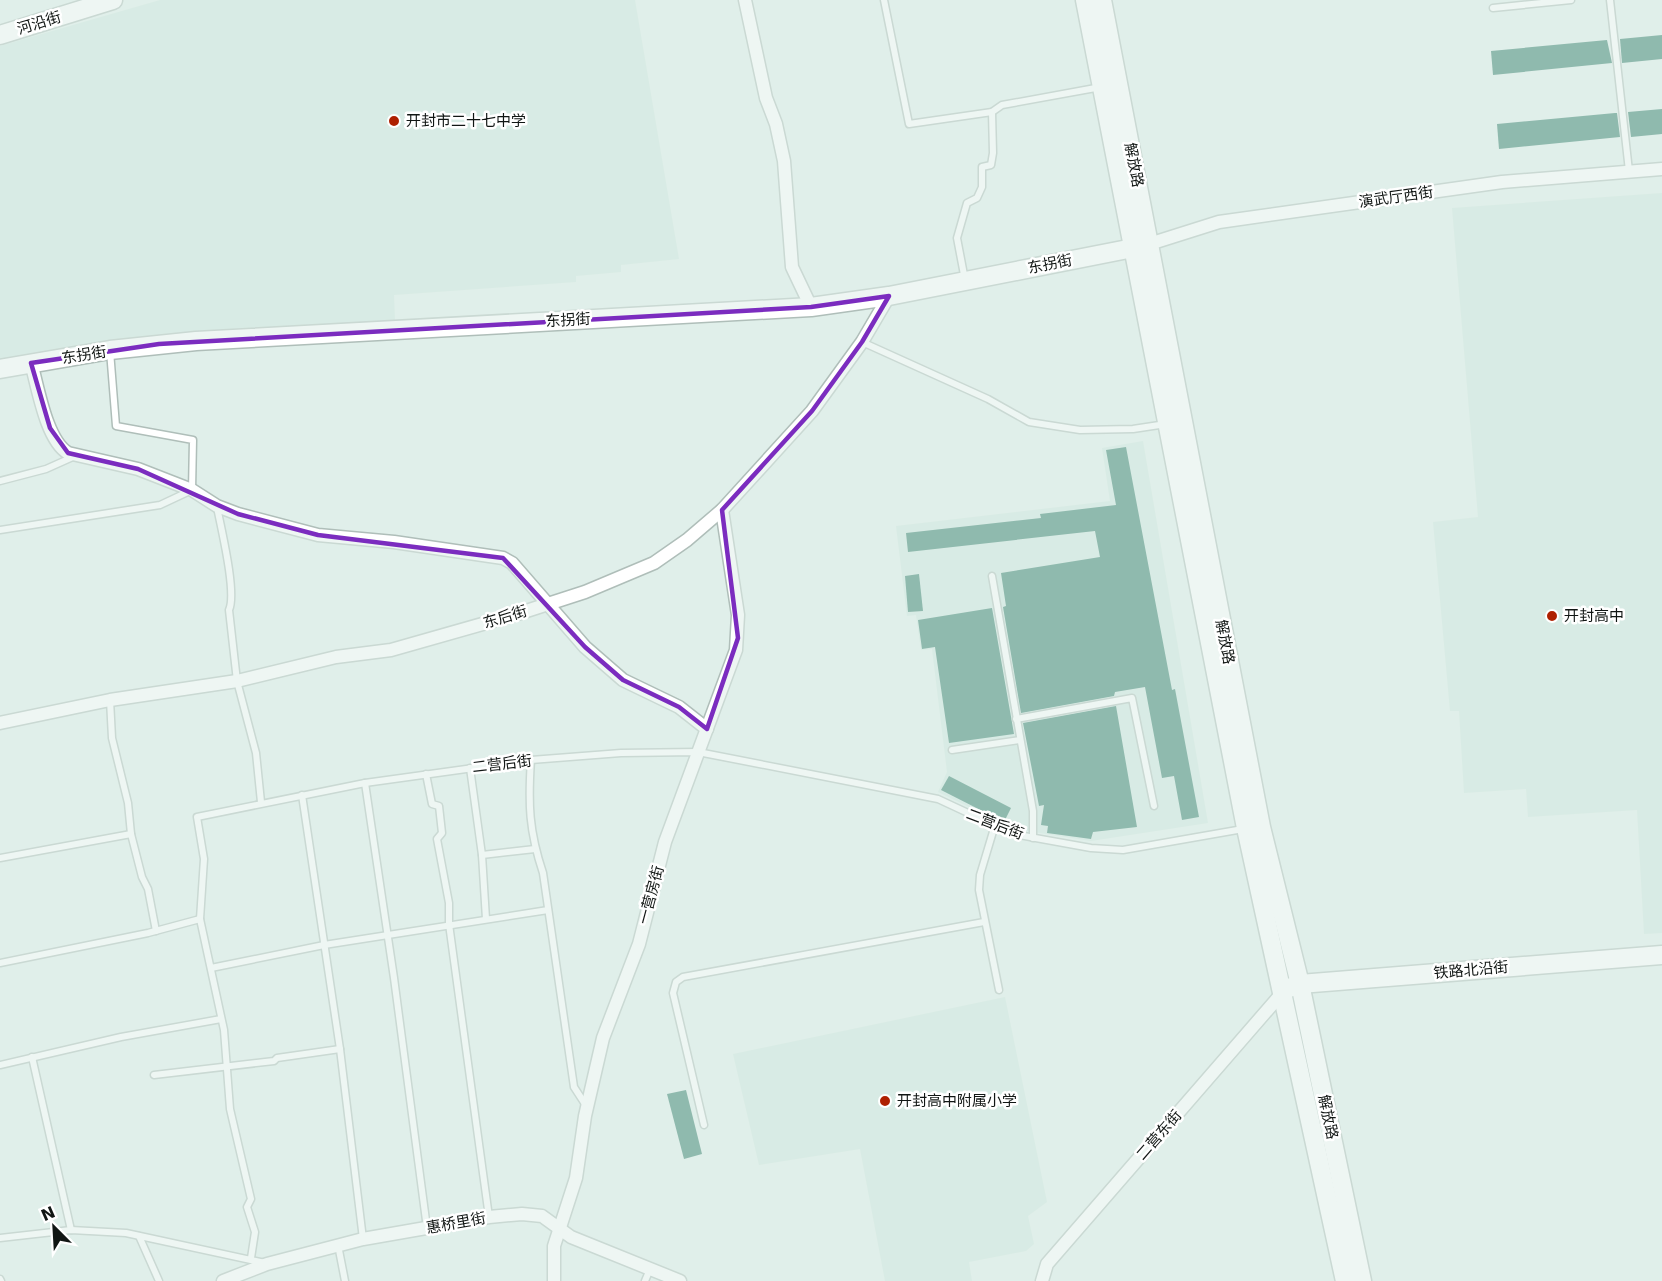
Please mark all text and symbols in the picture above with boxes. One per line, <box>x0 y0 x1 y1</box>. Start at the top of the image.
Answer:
street label: 河沿街 <box>15 8 63 38</box>
place label: 开封市二十七中学 <box>406 112 526 130</box>
marker: 开封市二十七中学 <box>387 114 401 128</box>
street label: 解放路 <box>1121 141 1147 189</box>
street label: 演武厅西街 <box>1358 183 1434 211</box>
street label: 东拐街 <box>1026 251 1074 277</box>
street label: 东拐街 <box>545 310 591 330</box>
street label: 东拐街 <box>60 343 108 367</box>
street label: 东后街 <box>481 602 529 632</box>
place label: 开封高中 <box>1564 607 1624 625</box>
marker: 开封高中 <box>1545 609 1559 623</box>
street label: 解放路 <box>1212 618 1238 666</box>
street label: 二营后街 <box>471 751 533 777</box>
street label: 二营后街 <box>964 805 1026 843</box>
street label: 一营房街 <box>635 864 667 926</box>
street label: 铁路北沿街 <box>1433 958 1509 982</box>
place label: 开封高中附属小学 <box>897 1092 1017 1110</box>
street label: 解放路 <box>1315 1093 1341 1141</box>
marker: 开封高中附属小学 <box>878 1094 892 1108</box>
street label: 二营东街 <box>1133 1106 1185 1164</box>
north arrow <box>24 1197 84 1257</box>
text: N <box>38 1202 58 1225</box>
street label: 惠桥里街 <box>425 1209 487 1237</box>

